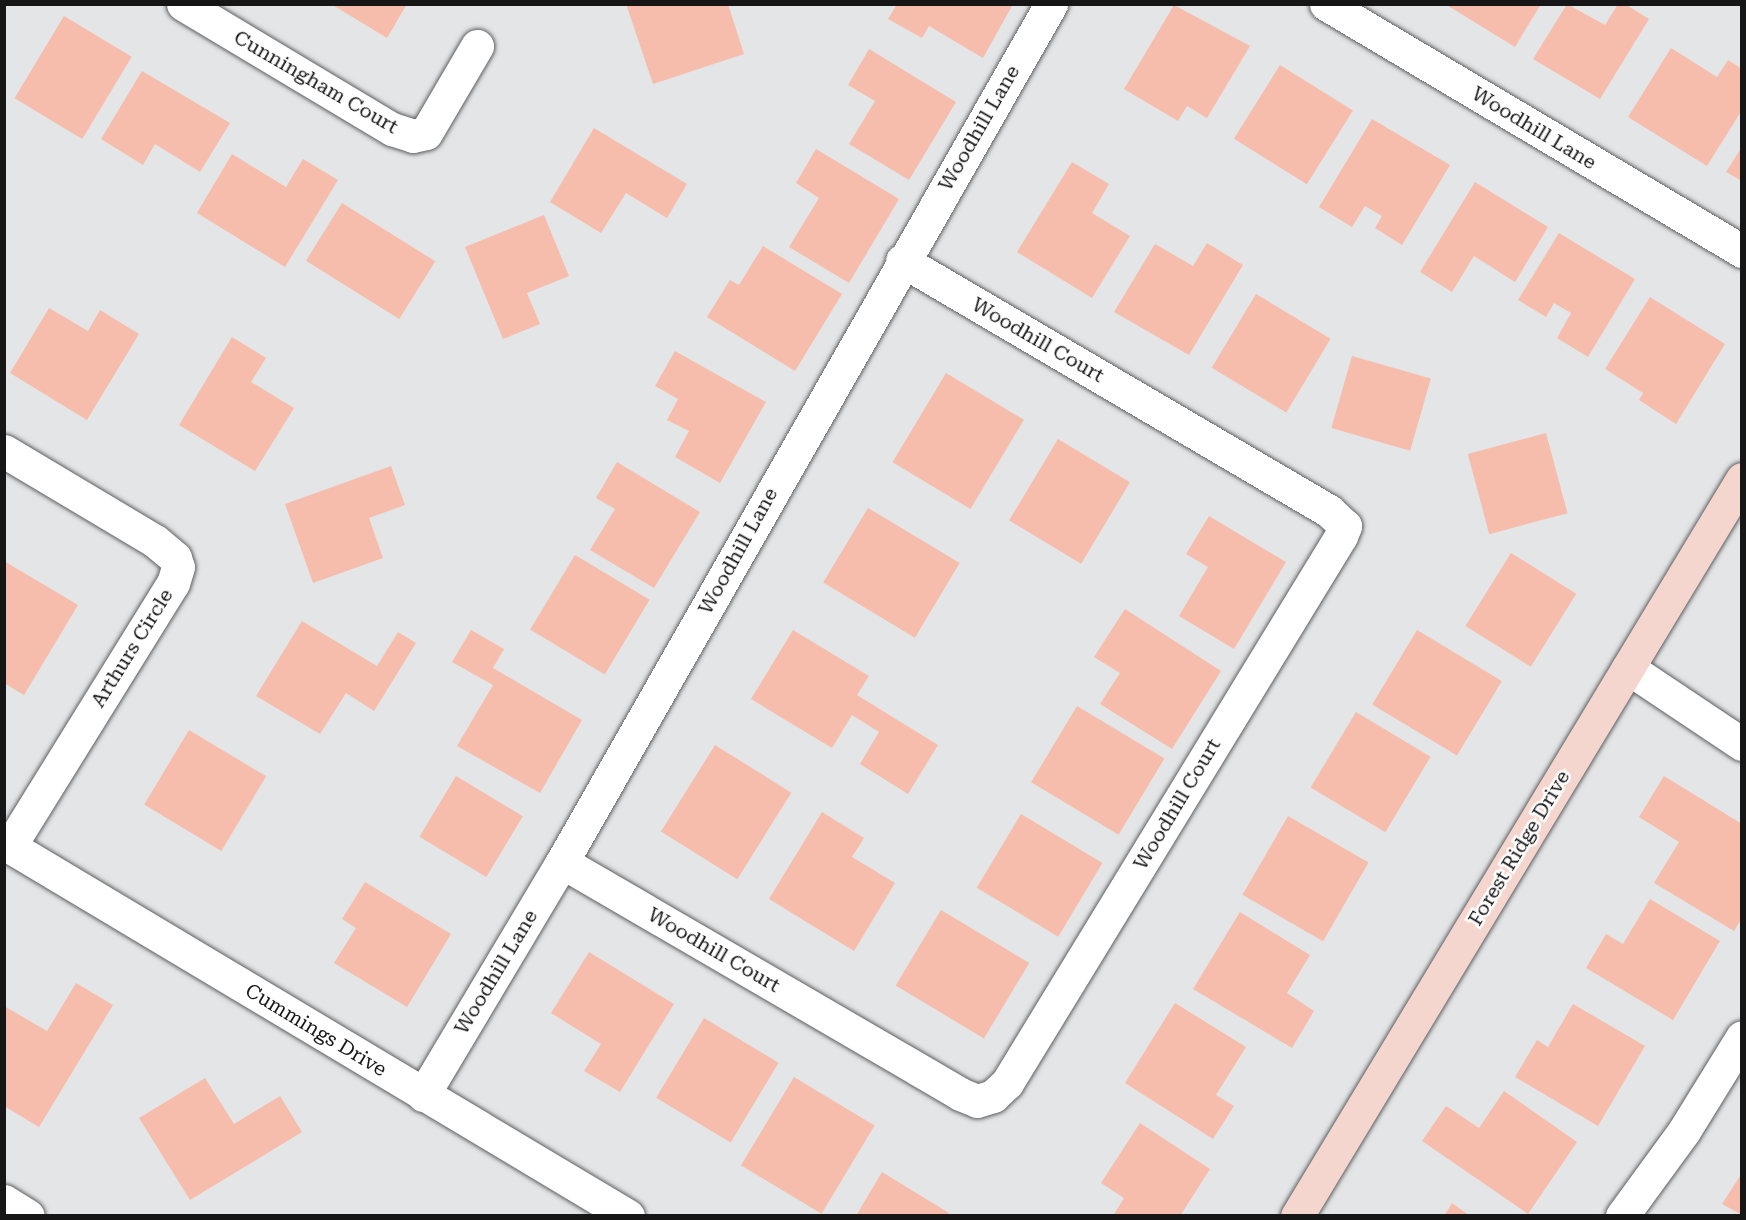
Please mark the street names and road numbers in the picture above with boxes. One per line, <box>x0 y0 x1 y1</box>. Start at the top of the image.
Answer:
street label: Cunningham Court <box>230 25 402 139</box>
street label: Woodhill Lane <box>933 61 1025 195</box>
street label: Woodhill Lane <box>1467 81 1601 175</box>
street label: Woodhill Court <box>968 292 1108 388</box>
street label: Woodhill Lane <box>693 484 783 618</box>
street label: Arthurs Circle <box>86 584 178 712</box>
street label: Woodhill Court <box>1128 734 1226 874</box>
street label: Forest Ridge Drive <box>1463 766 1575 930</box>
street label: Woodhill Court <box>644 902 784 998</box>
street label: Woodhill Lane <box>449 905 543 1039</box>
street label: Cummings Drive <box>241 978 391 1082</box>

